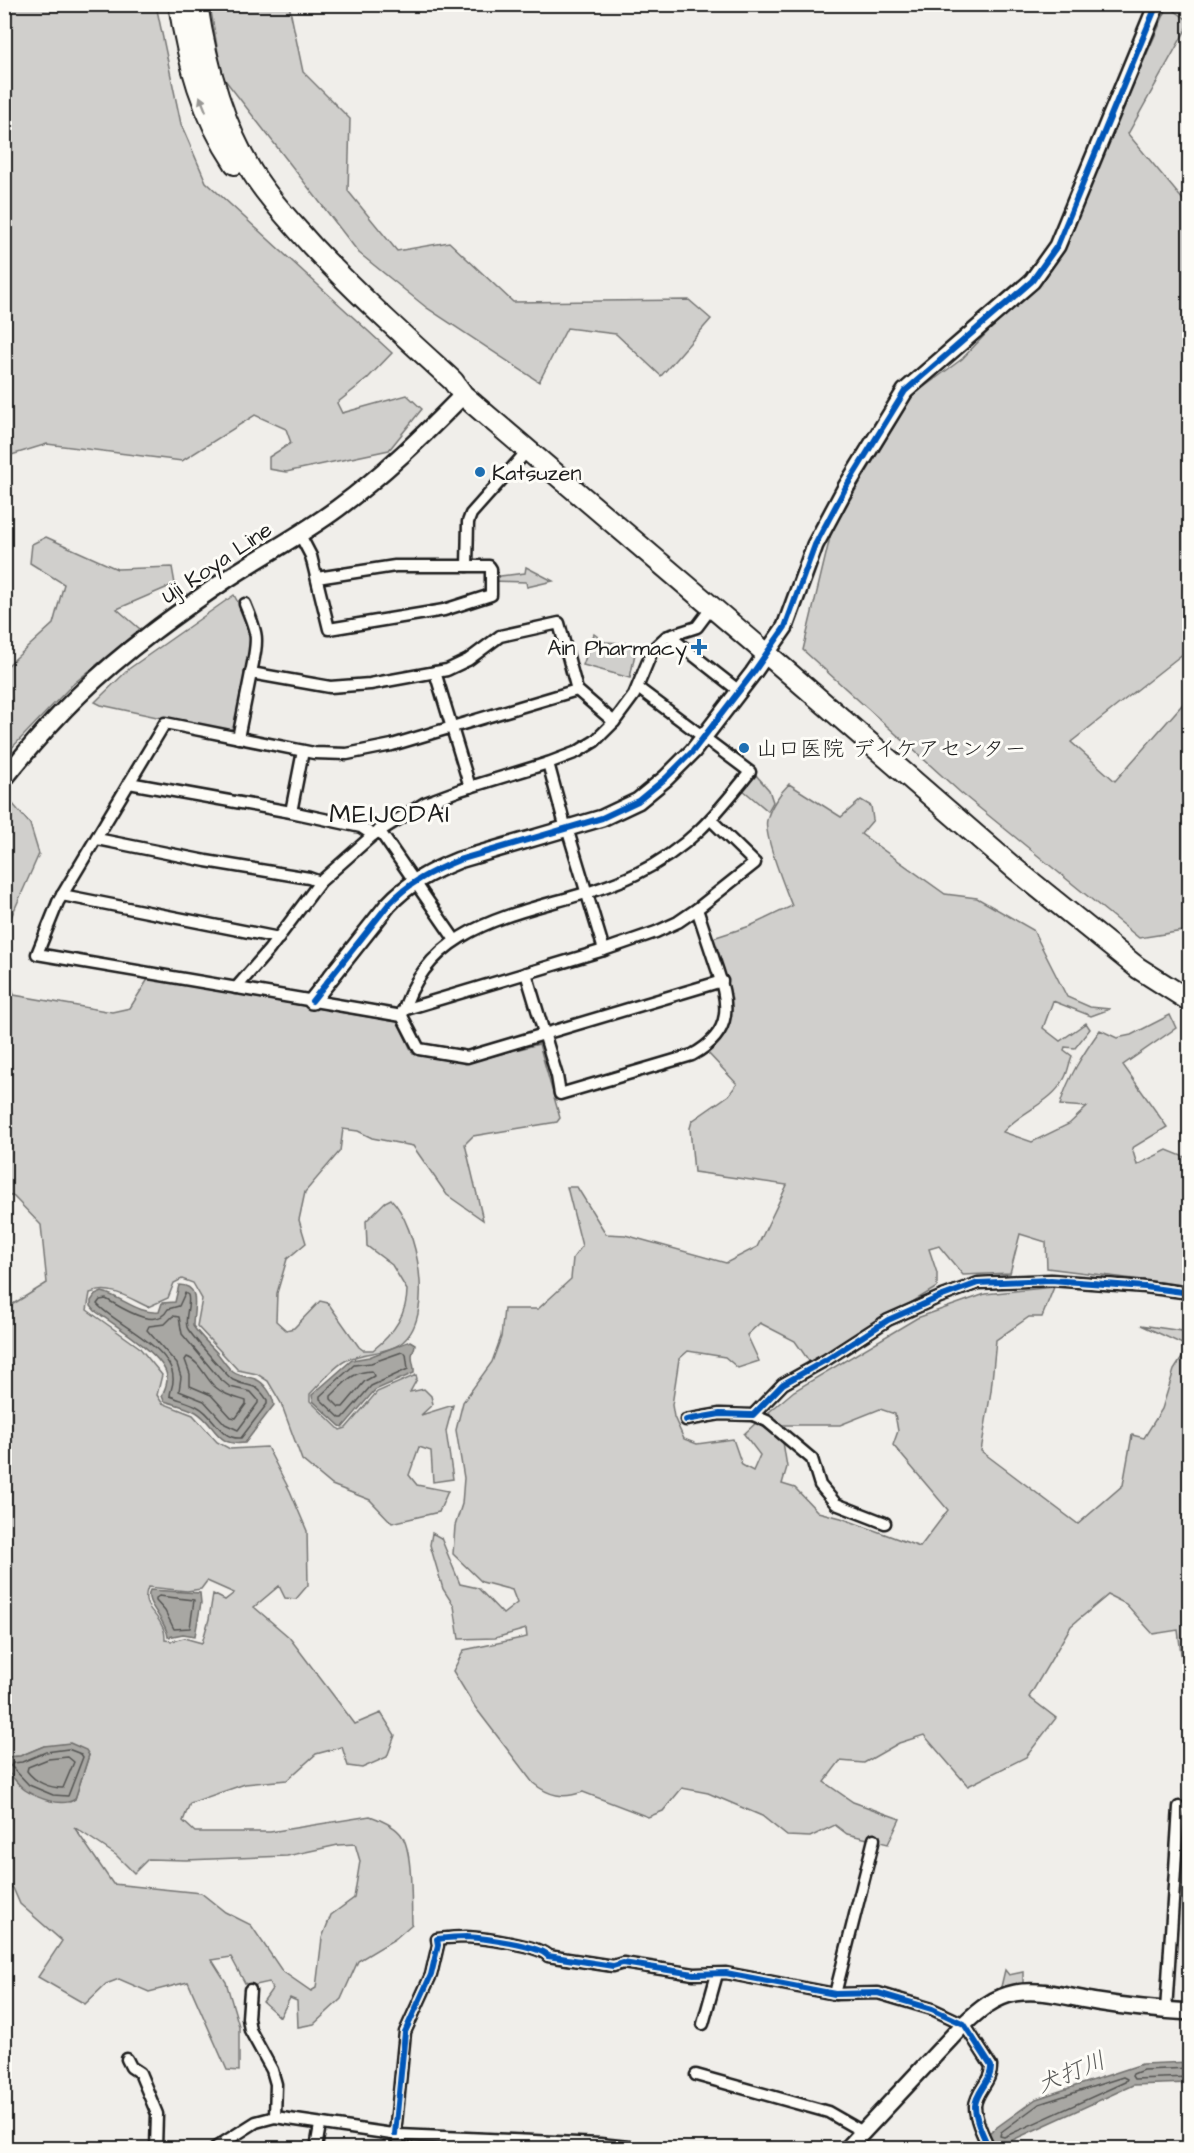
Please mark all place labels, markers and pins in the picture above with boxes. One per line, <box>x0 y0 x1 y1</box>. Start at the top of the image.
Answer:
place label: Katsuzen <box>492 458 581 489</box>
marker: Katsuzen <box>473 465 487 479</box>
place label: Ain Pharmacy <box>547 633 687 665</box>
marker: Ain Pharmacy <box>692 640 706 654</box>
place label: 山口医院 デイケアセンター <box>756 734 1027 765</box>
marker: 山口医院 デイケアセンター <box>737 741 751 755</box>

